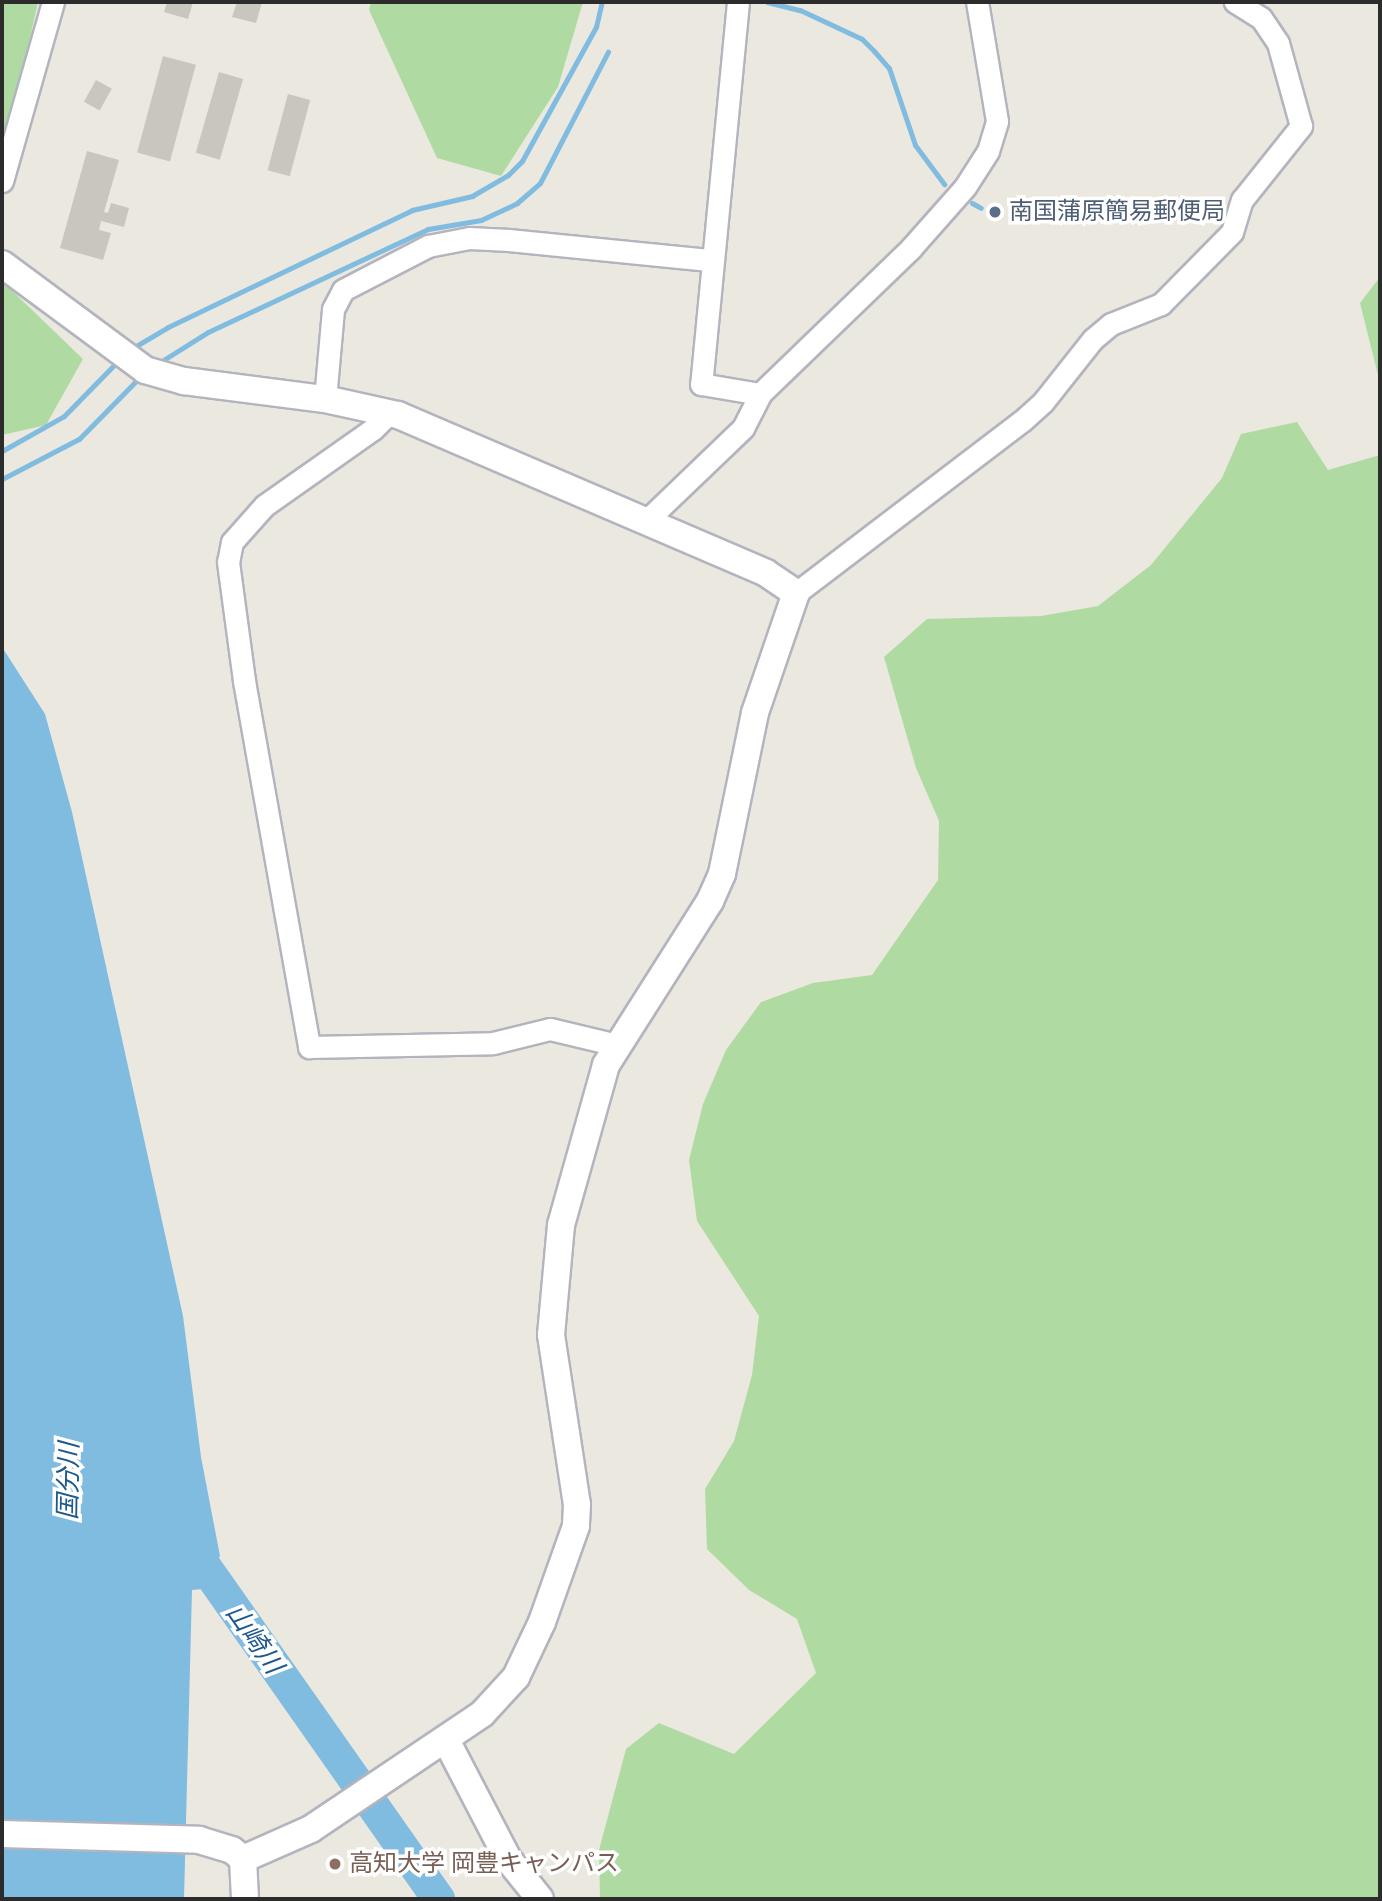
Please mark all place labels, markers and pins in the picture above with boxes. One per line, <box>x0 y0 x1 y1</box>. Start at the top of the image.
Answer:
place label: 南国蒲原簡易郵便局 <box>1009 198 1225 226</box>
marker: 南国蒲原簡易郵便局 <box>987 204 1003 220</box>
place label: 高知大学 岡豊キャンパス <box>349 1850 619 1878</box>
marker: 高知大学 岡豊キャンパス <box>327 1856 343 1872</box>

